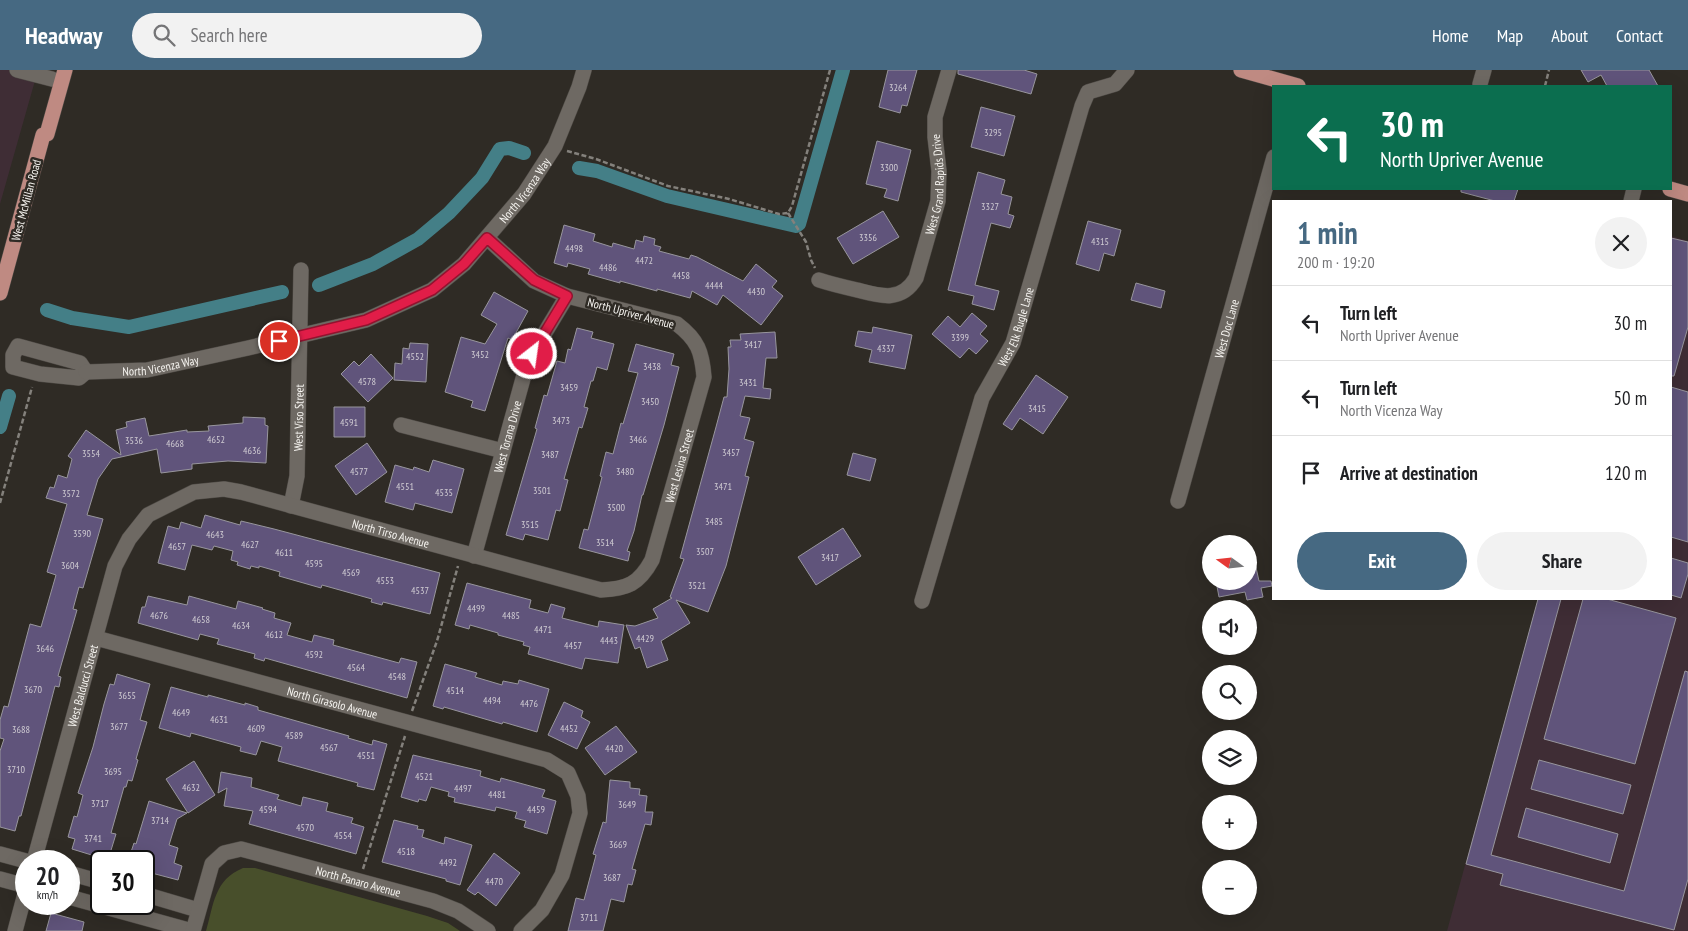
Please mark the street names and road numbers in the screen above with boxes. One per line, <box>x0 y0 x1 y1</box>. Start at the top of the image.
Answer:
street label: West Grand Rapids Drive <box>921 134 947 236</box>
street label: North Vicenza Way <box>495 154 553 226</box>
street label: West McMillan Road <box>8 158 44 242</box>
street label: West Elk Bugle Lane <box>994 285 1036 369</box>
street label: North Upriver Avenue <box>586 294 676 332</box>
street label: West Doc Lane <box>1211 297 1241 360</box>
street label: North Vicenza Way <box>122 351 200 378</box>
street label: West Viso Street <box>290 383 306 451</box>
street label: West Torana Drive <box>490 399 524 474</box>
street label: West Lesina Street <box>661 426 697 504</box>
street label: North Tirso Avenue <box>351 515 431 550</box>
street label: West Balducci Street <box>64 642 101 728</box>
street label: North Girasolo Avenue <box>286 683 379 721</box>
street label: North Panaro Avenue <box>314 862 403 899</box>

